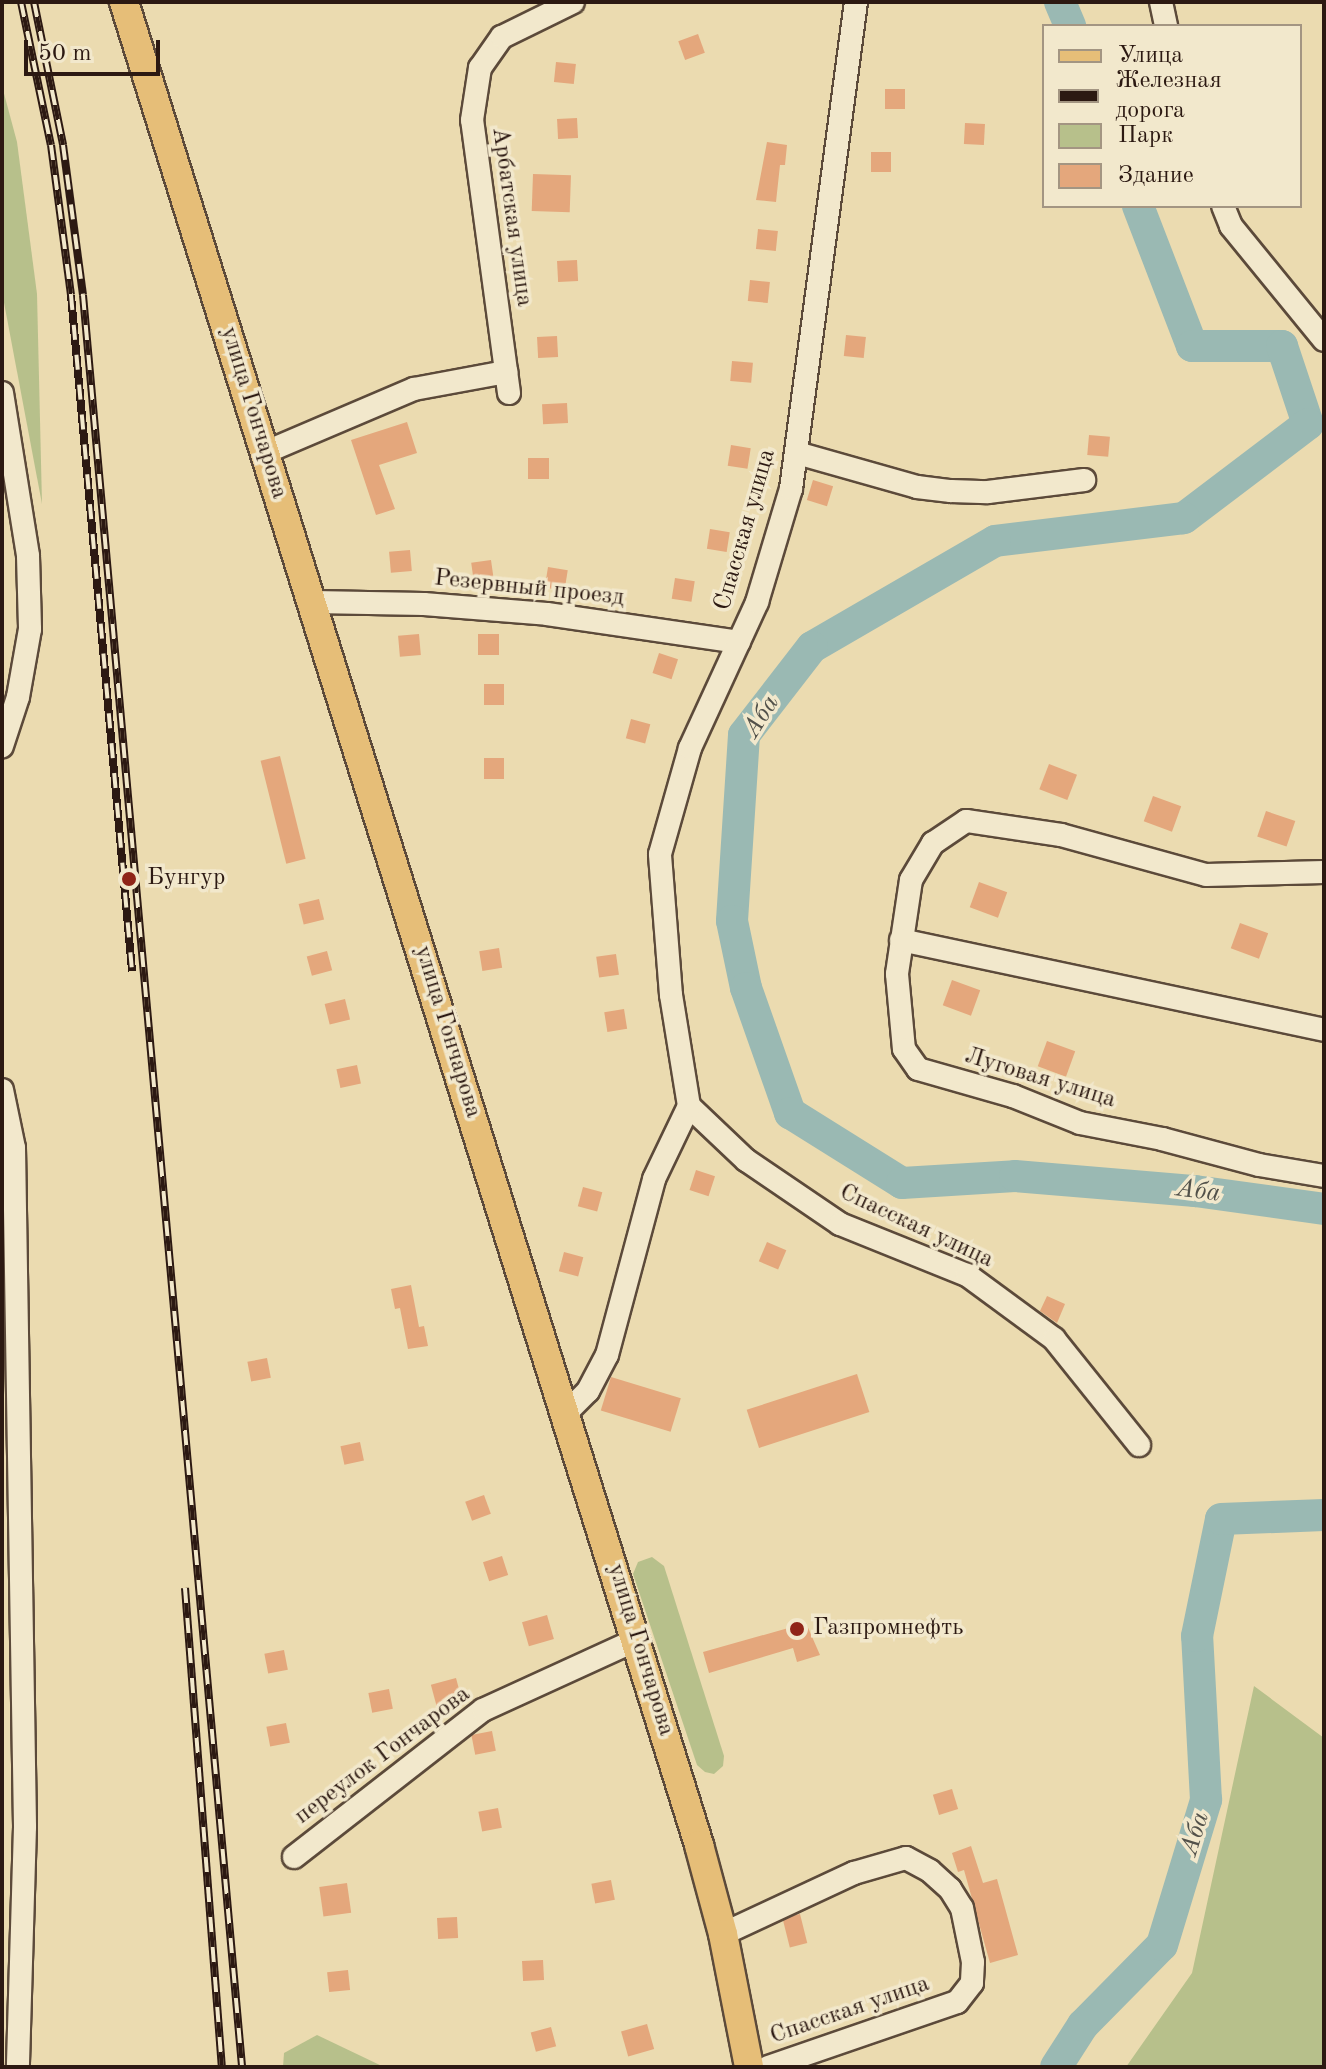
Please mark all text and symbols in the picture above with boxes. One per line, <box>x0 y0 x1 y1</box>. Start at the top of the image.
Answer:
scale bar <box>28 24 164 74</box>
legend <box>1042 24 1302 208</box>
text: 50 m <box>38 42 92 66</box>
text: Улица <box>1118 44 1183 68</box>
text: Железная дорога <box>1115 69 1222 123</box>
text: Парк <box>1118 124 1173 148</box>
street label: Арбатская улица <box>484 125 538 309</box>
text: Здание <box>1118 164 1194 188</box>
street label: улица Гончарова <box>213 323 293 503</box>
street label: Спасская улица <box>709 446 783 614</box>
street label: Резервный проезд <box>433 565 625 613</box>
water label: Аба <box>737 690 787 744</box>
place label: Бунгур <box>147 865 225 893</box>
marker: Бунгур <box>118 868 140 890</box>
street label: улица Гончарова <box>407 942 487 1122</box>
street label: Луговая улица <box>961 1042 1119 1116</box>
water label: Аба <box>1174 1174 1222 1210</box>
street label: Спасская улица <box>834 1179 998 1275</box>
street label: улица Гончарова <box>600 1560 680 1740</box>
place label: Газпромнефть <box>813 1615 963 1643</box>
marker: Газпромнефть <box>788 1620 806 1638</box>
street label: переулок Гончарова <box>290 1681 476 1831</box>
water label: Аба <box>1175 1808 1217 1860</box>
street label: Спасская улица <box>767 1970 933 2052</box>

